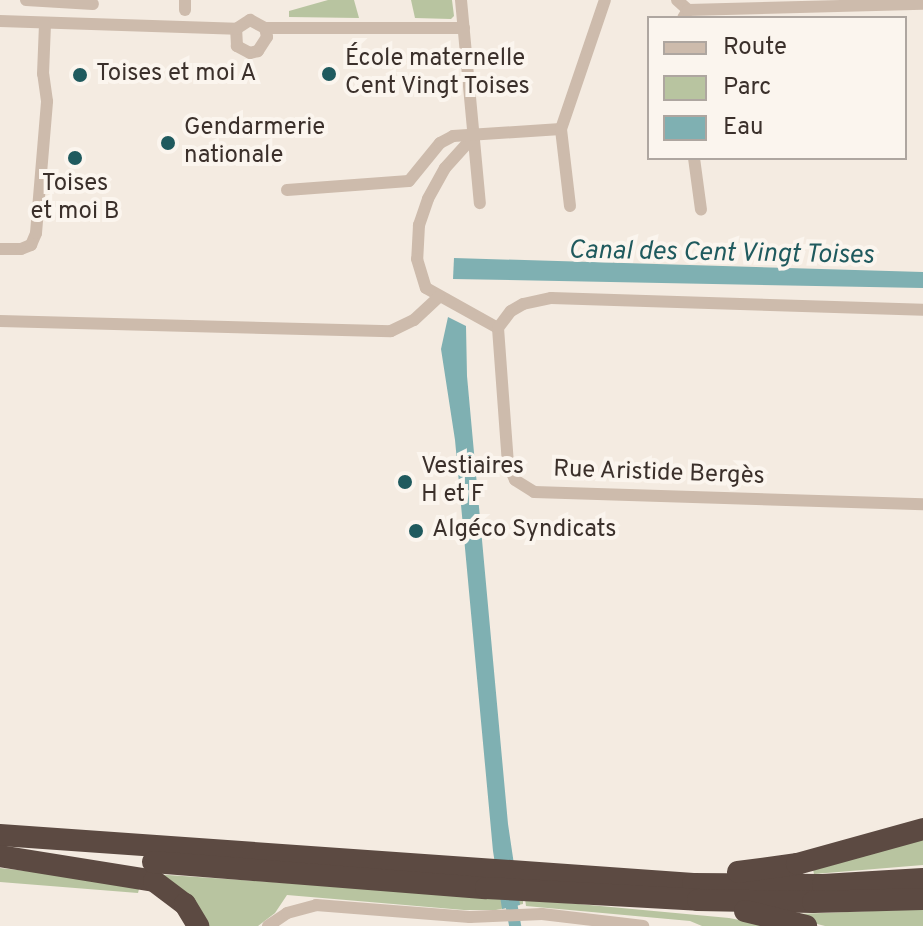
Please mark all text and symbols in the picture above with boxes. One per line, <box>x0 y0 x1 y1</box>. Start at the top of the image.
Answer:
legend <box>647 16 907 160</box>
text: Route <box>723 33 787 63</box>
place label: École maternelle Cent Vingt Toises <box>345 46 532 102</box>
place label: Toises et moi A <box>96 61 257 89</box>
marker: École maternelle Cent Vingt Toises <box>320 65 338 83</box>
marker: Toises et moi A <box>71 66 89 84</box>
text: Parc <box>723 73 771 103</box>
text: Eau <box>723 113 763 143</box>
place label: Gendarmerie nationale <box>184 115 325 171</box>
marker: Gendarmerie nationale <box>159 134 177 152</box>
marker: Toises et moi B <box>66 149 84 167</box>
place label: Toises et moi B <box>31 171 119 227</box>
water label: Canal des Cent Vingt Toises <box>567 236 875 272</box>
place label: Vestiaires H et F <box>421 454 524 510</box>
street label: Rue Aristide Bergès <box>552 456 766 492</box>
marker: Vestiaires H et F <box>396 473 414 491</box>
place label: Algéco Syndicats <box>432 517 617 545</box>
marker: Algéco Syndicats <box>407 522 425 540</box>

